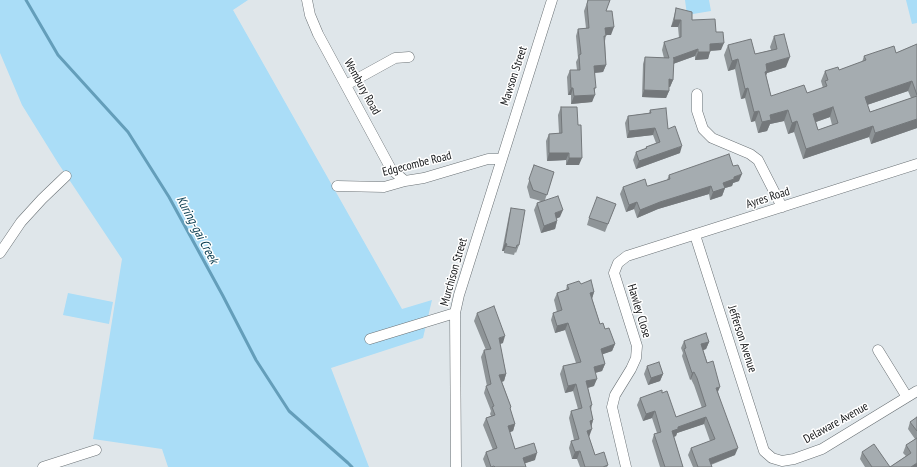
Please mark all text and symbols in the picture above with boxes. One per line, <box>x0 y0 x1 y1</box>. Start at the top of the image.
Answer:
street label: Mawson Street <box>498 45 530 107</box>
street label: Wembury Road <box>341 57 383 117</box>
street label: Edgecombe Road <box>381 148 453 180</box>
street label: Ayres Road <box>744 184 792 212</box>
water label: Kuring-gai Creek <box>173 193 221 267</box>
street label: Murchison Street <box>437 236 471 308</box>
street label: Hawley Close <box>624 282 654 340</box>
street label: Jefferson Avenue <box>724 304 760 374</box>
street label: Delaware Avenue <box>801 399 871 447</box>

